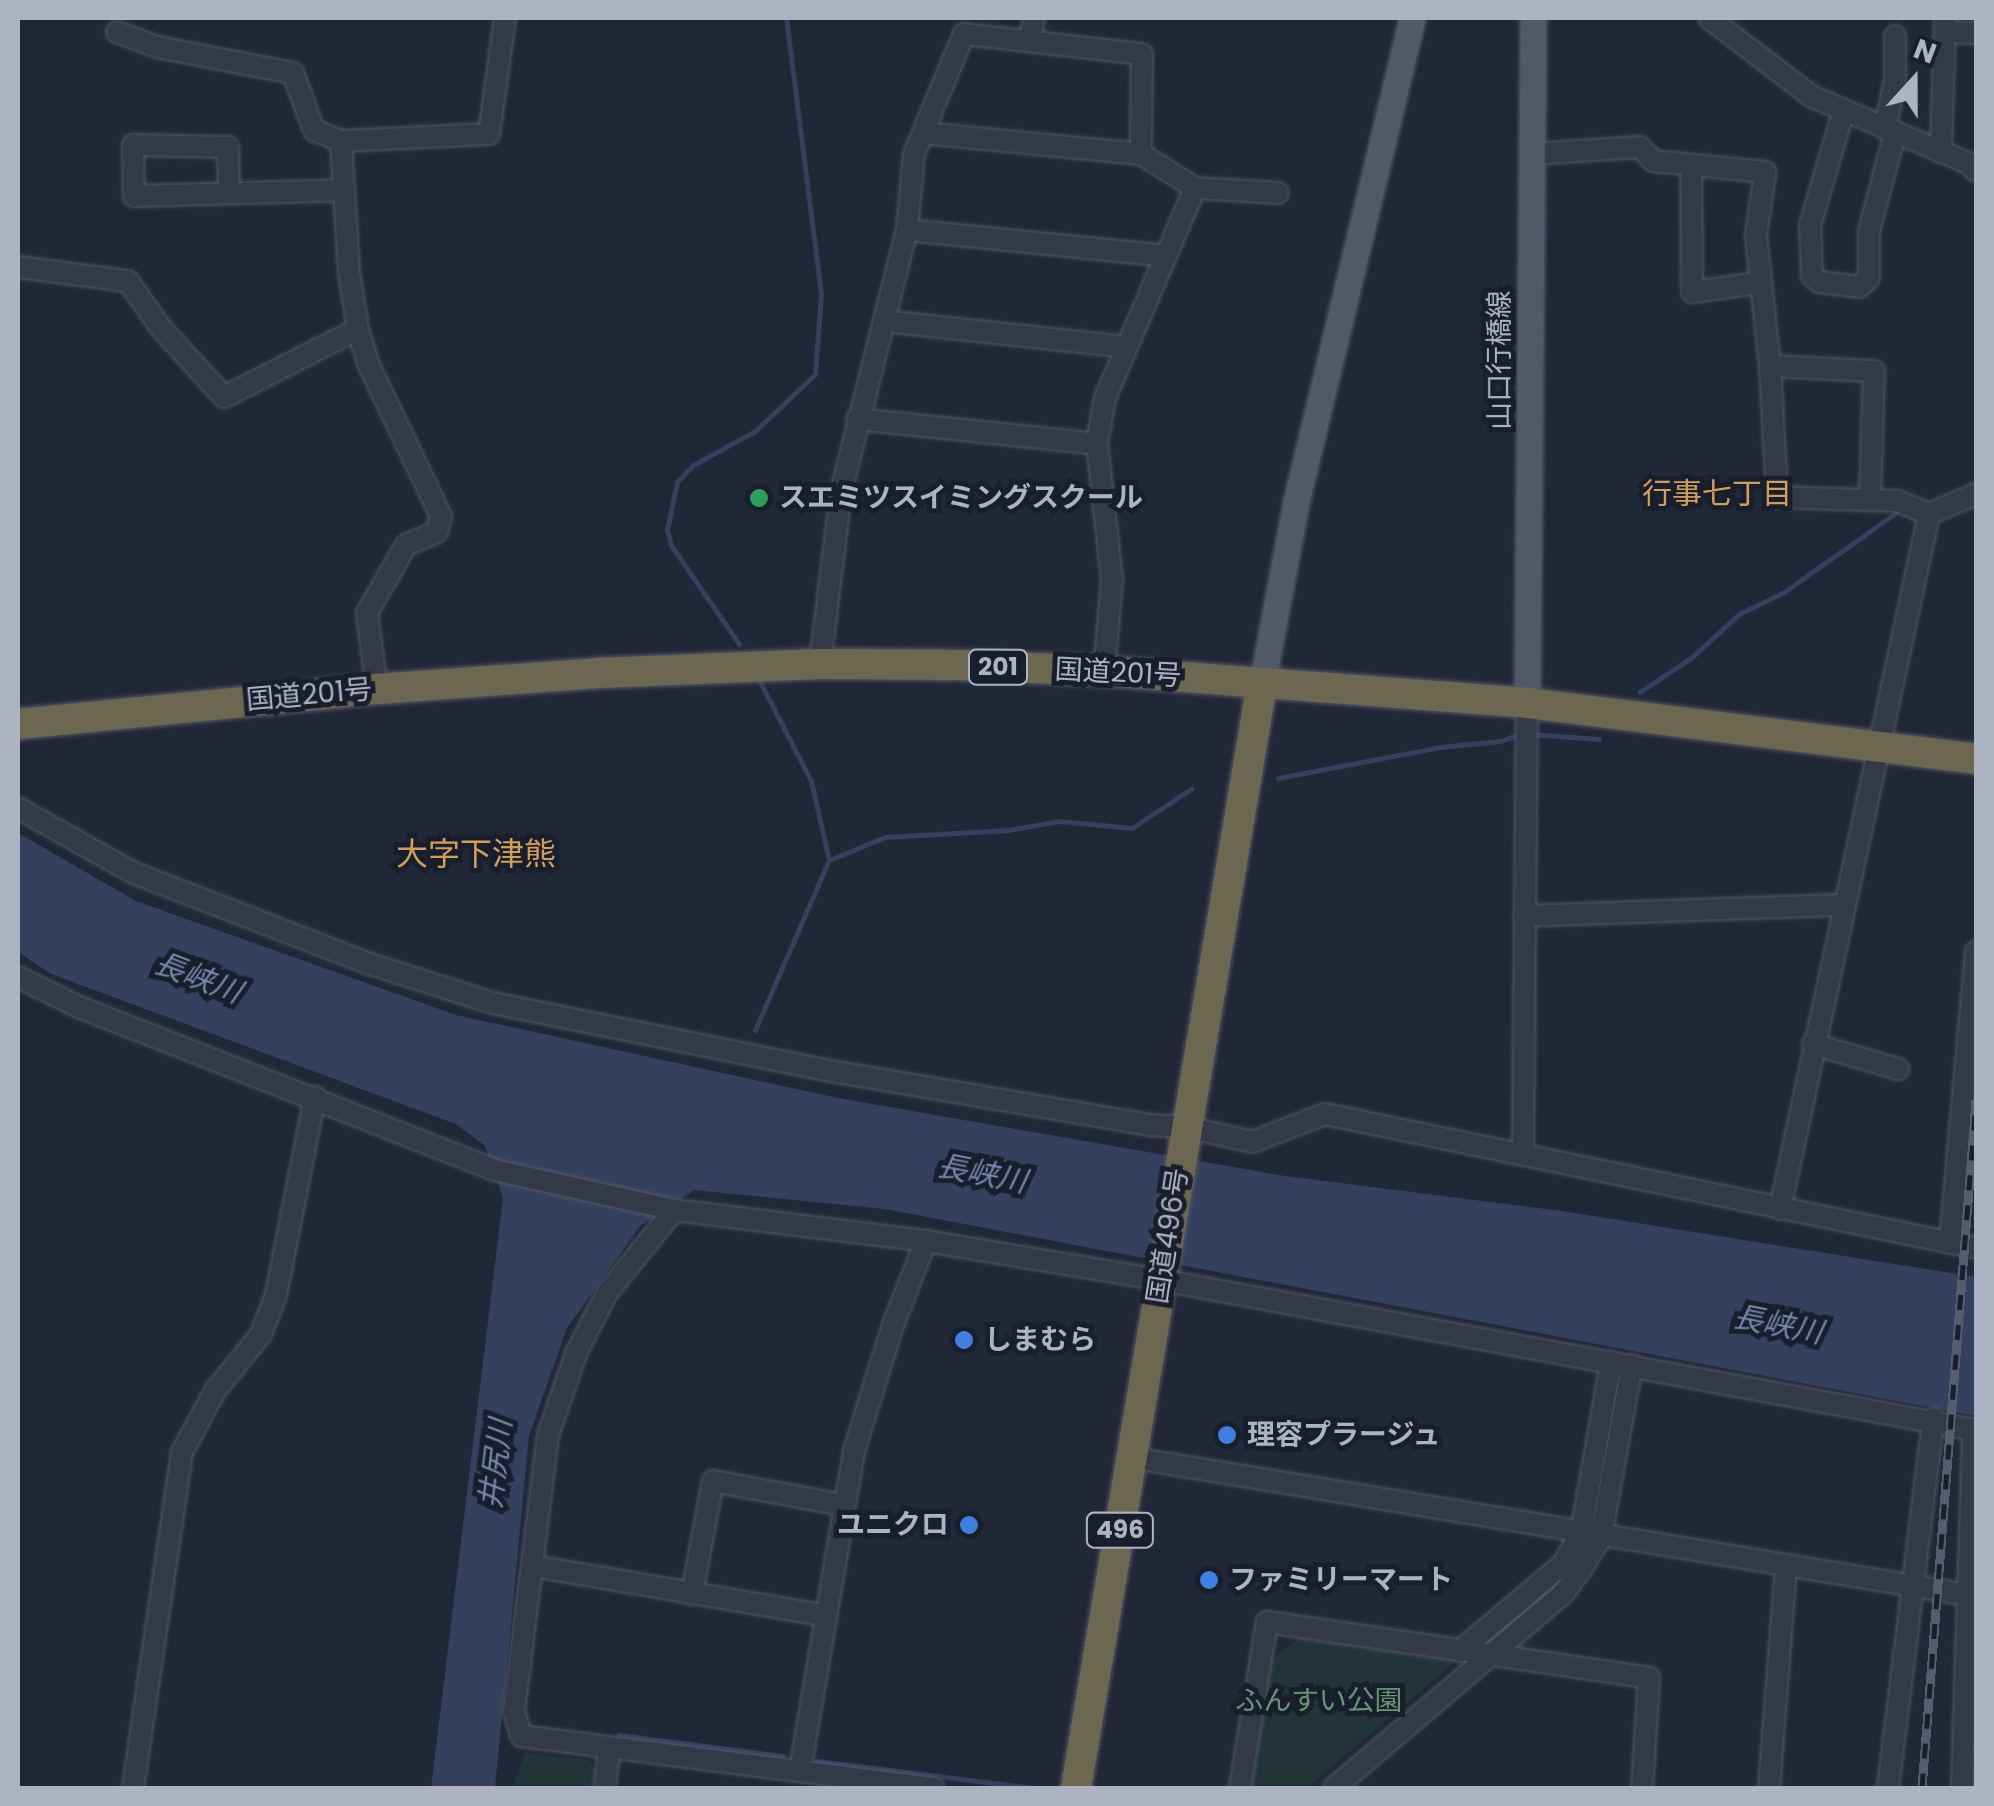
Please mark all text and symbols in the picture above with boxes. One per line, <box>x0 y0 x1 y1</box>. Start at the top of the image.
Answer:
north arrow <box>1864 30 1964 130</box>
text: N <box>1908 30 1942 74</box>
street label: 山口行橋線 <box>1483 290 1517 430</box>
district label: 行事七丁目 <box>1642 476 1792 512</box>
place label: スエミツスイミングスクール <box>779 481 1143 515</box>
marker: スエミツスイミングスクール <box>748 487 770 509</box>
road number: 201 <box>968 647 1028 687</box>
street label: 国道201号 <box>1054 653 1182 693</box>
street label: 国道201号 <box>244 673 374 717</box>
district label: 大字下津熊 <box>396 835 556 873</box>
water label: 長峡川 <box>150 945 246 1011</box>
water label: 長峡川 <box>934 1148 1030 1200</box>
street label: 国道496号 <box>1141 1166 1195 1306</box>
water label: 長峡川 <box>1730 1299 1826 1351</box>
place label: しまむら <box>984 1323 1096 1357</box>
marker: しまむら <box>953 1329 975 1351</box>
water label: 井尻川 <box>473 1417 519 1511</box>
place label: 理容プラージュ <box>1247 1418 1443 1452</box>
marker: 理容プラージュ <box>1216 1424 1238 1446</box>
place label: ユニクロ <box>837 1508 949 1542</box>
road number: 496 <box>1085 1510 1155 1550</box>
marker: ユニクロ <box>958 1514 980 1536</box>
place label: ファミリーマート <box>1229 1563 1453 1597</box>
marker: ファミリーマート <box>1198 1569 1220 1591</box>
park label: ふんすい公園 <box>1235 1684 1403 1718</box>

